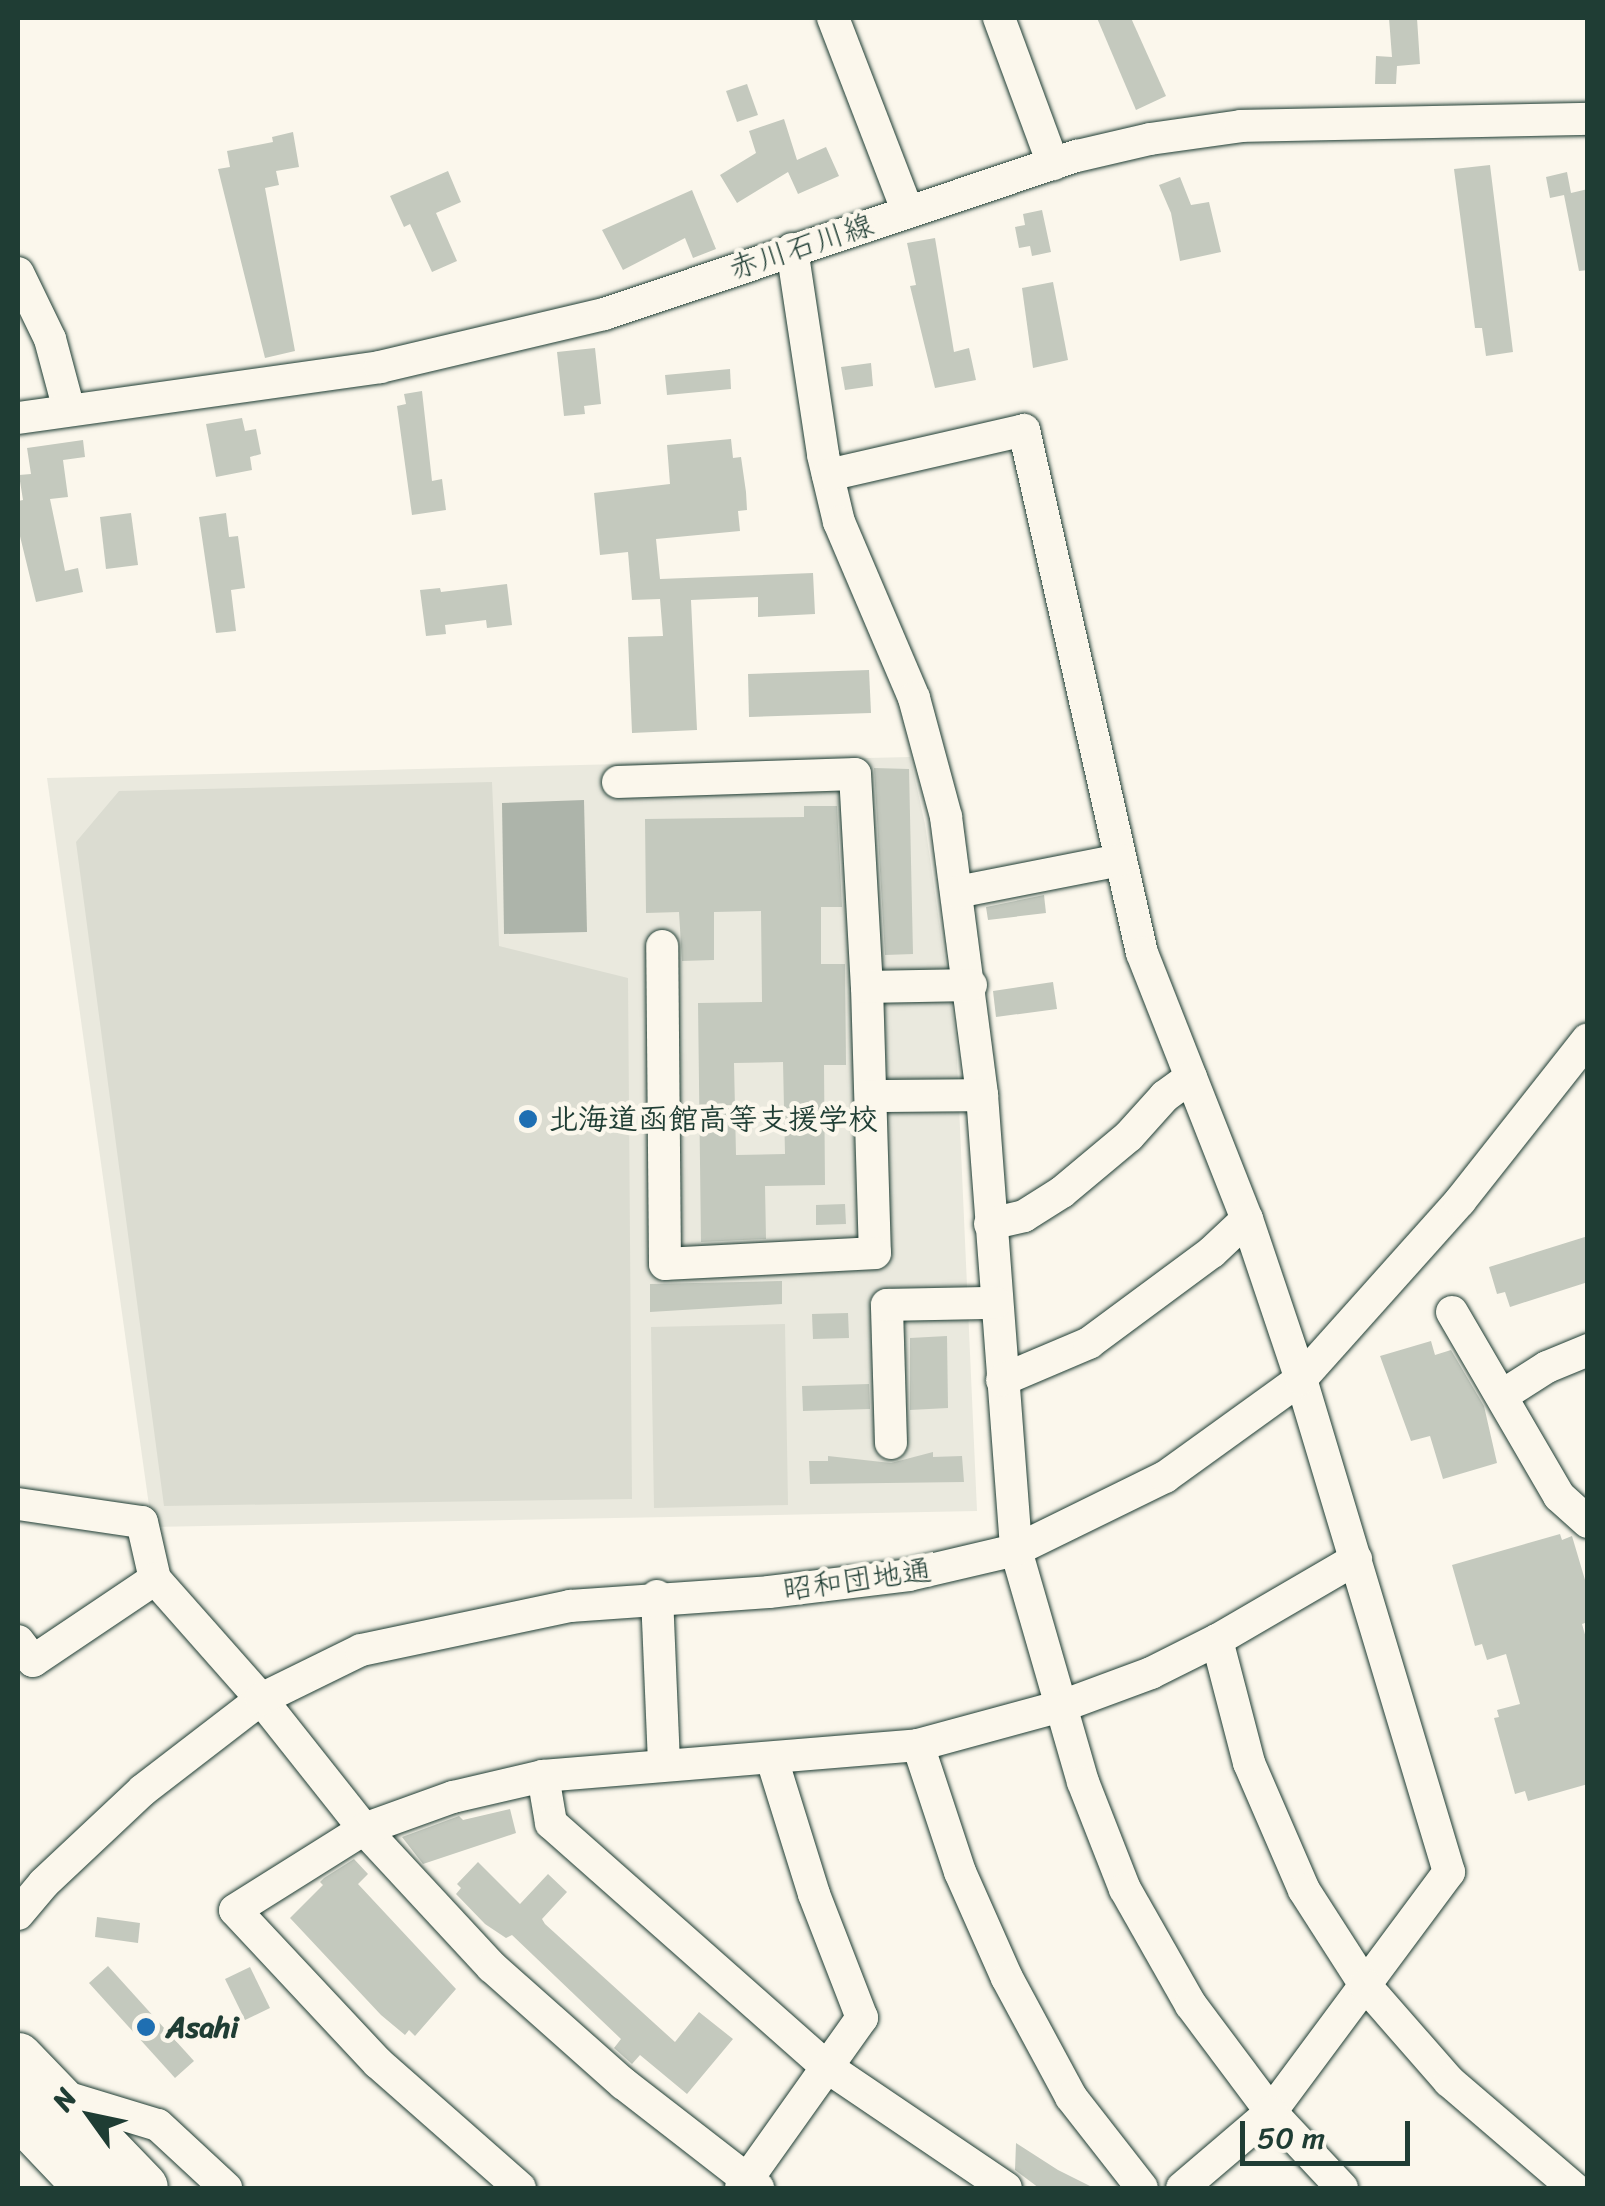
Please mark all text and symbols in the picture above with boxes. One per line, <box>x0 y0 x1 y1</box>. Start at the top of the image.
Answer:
street label: 赤川石川線 <box>724 207 878 287</box>
place label: 北海道函館高等支援学校 <box>548 1101 878 1137</box>
marker: 北海道函館高等支援学校 <box>517 1108 539 1130</box>
street label: 昭和団地通 <box>780 1552 934 1608</box>
place label: Asahi <box>166 2009 239 2045</box>
marker: Asahi <box>135 2016 157 2038</box>
north arrow <box>40 2066 140 2166</box>
text: N <box>39 2078 90 2121</box>
scale bar <box>1245 2101 1415 2163</box>
text: 50 m <box>1257 2111 1325 2165</box>

